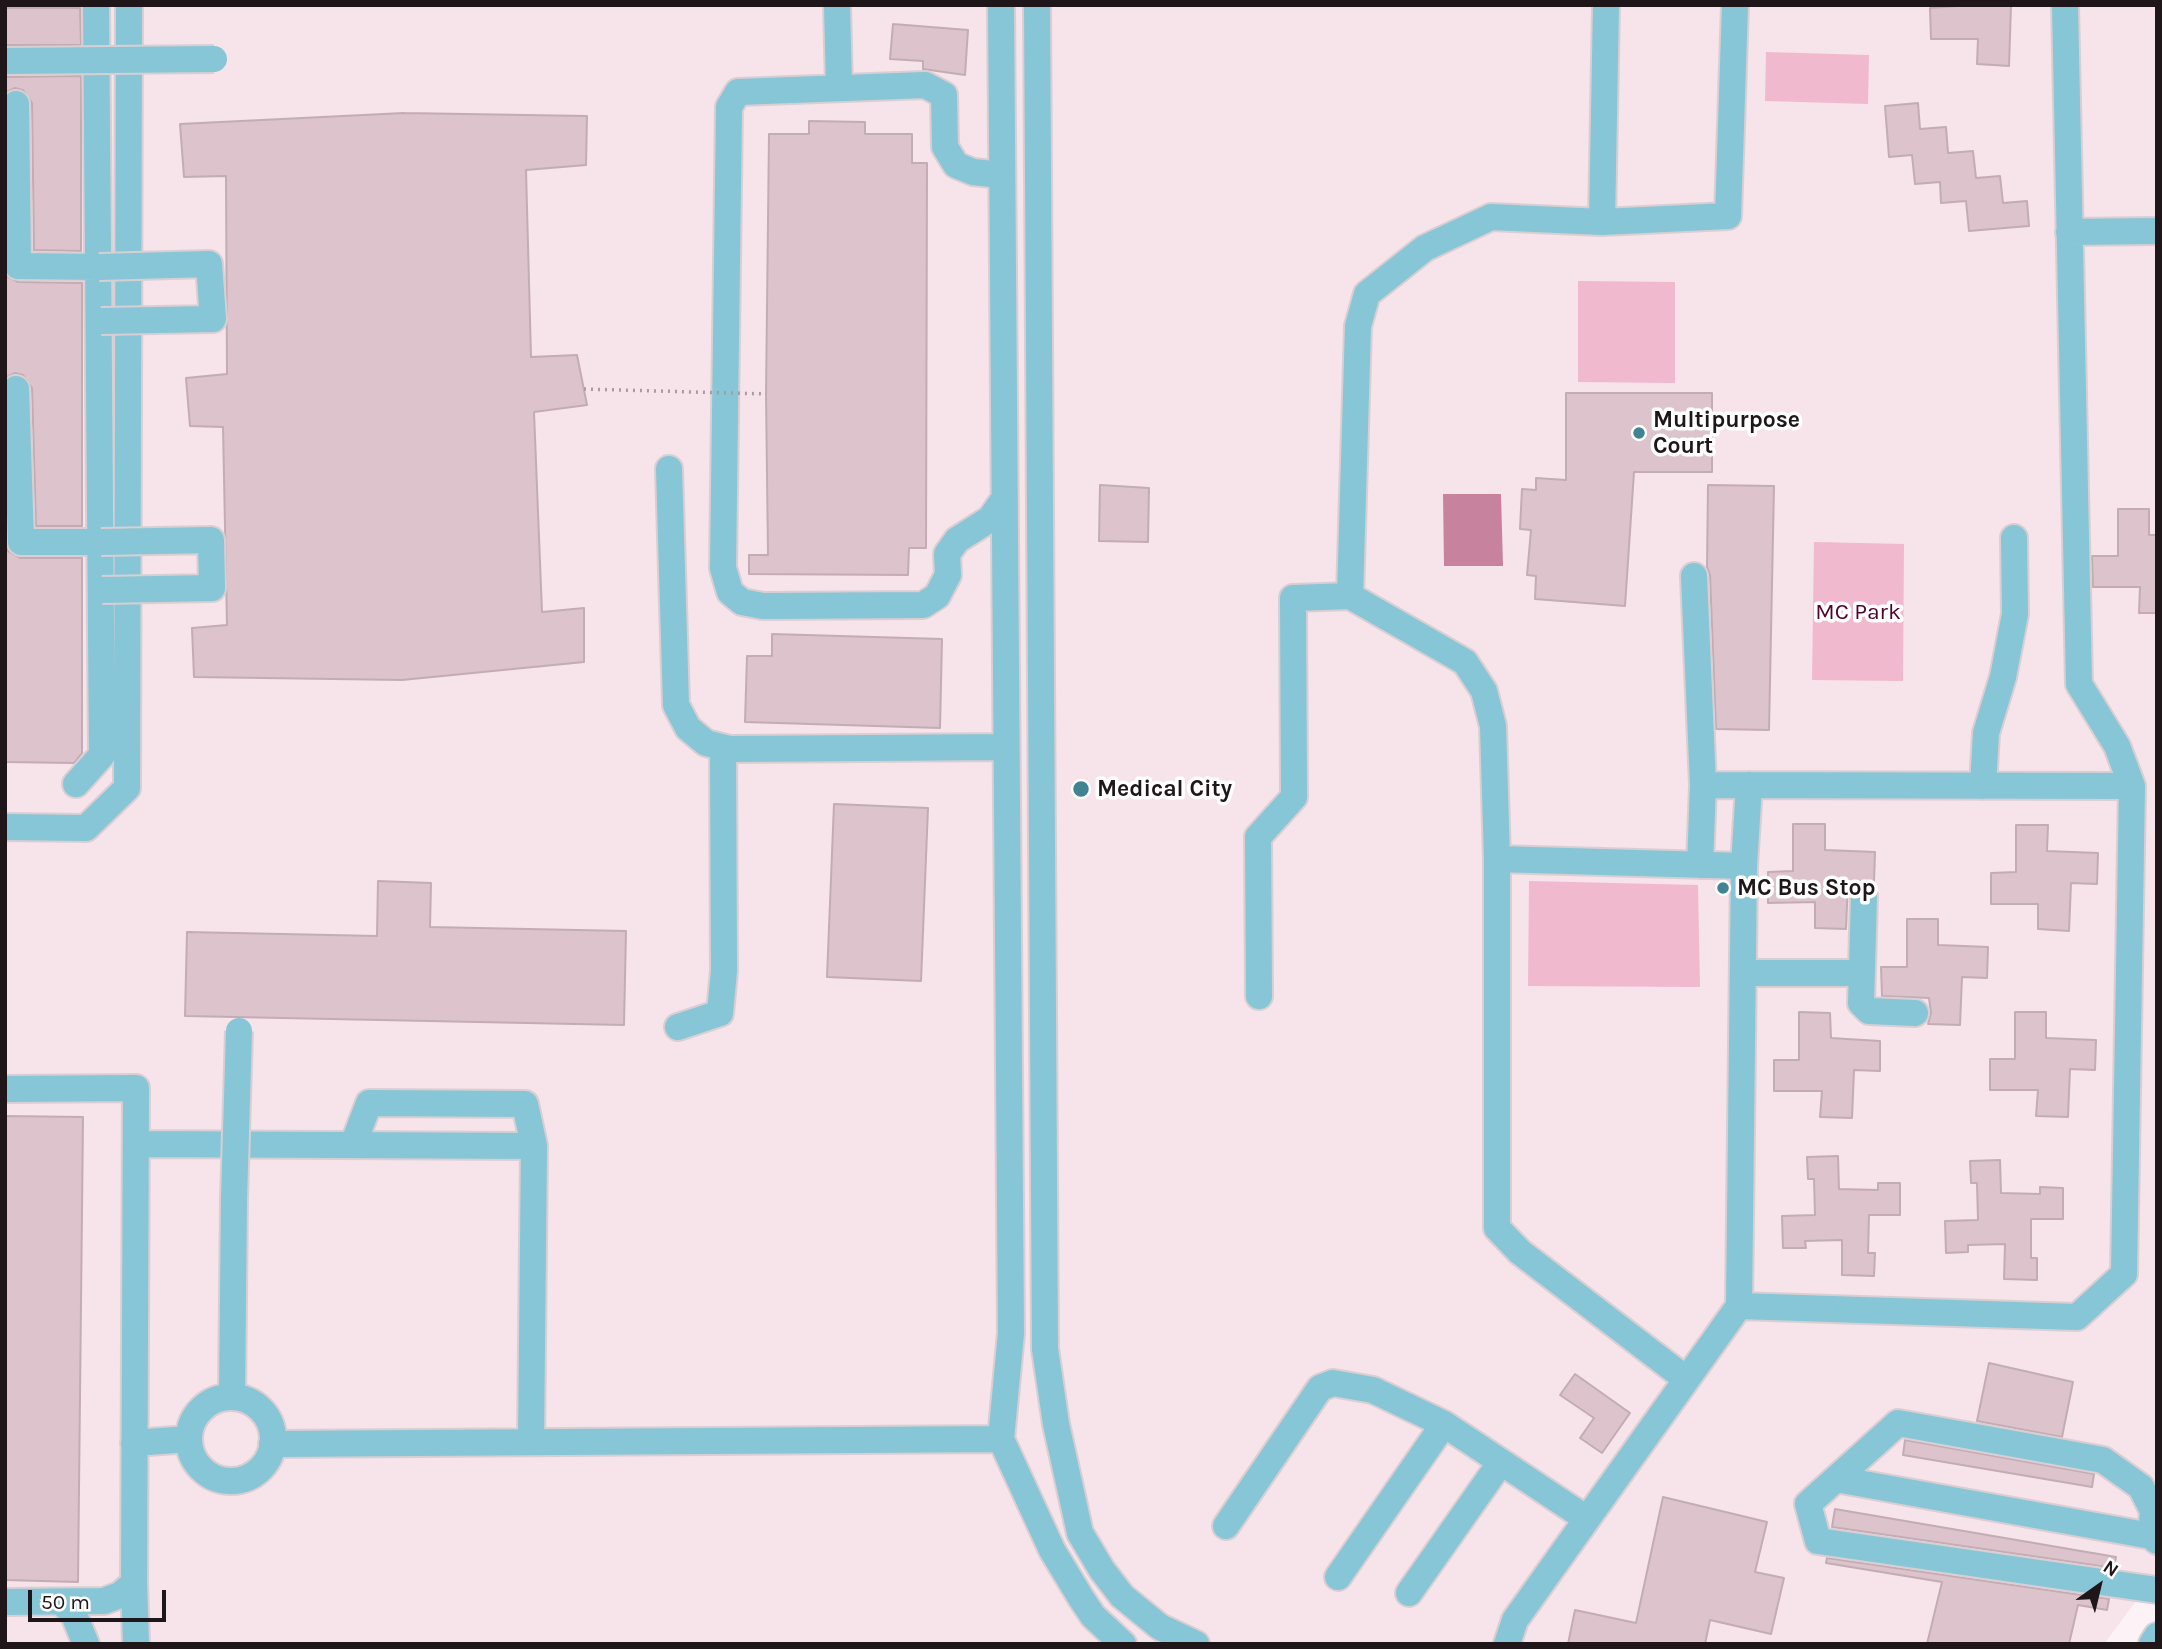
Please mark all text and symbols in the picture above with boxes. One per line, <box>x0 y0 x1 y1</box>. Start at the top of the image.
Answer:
place label: Multipurpose Court <box>1653 406 1800 460</box>
marker: Multipurpose Court <box>1631 425 1647 441</box>
park label: MC Park <box>1815 598 1901 626</box>
place label: Medical City <box>1097 775 1232 803</box>
marker: Medical City <box>1071 779 1091 799</box>
place label: MC Bus Stop <box>1737 874 1876 902</box>
marker: MC Bus Stop <box>1715 880 1731 896</box>
north arrow <box>2064 1551 2134 1621</box>
text: N <box>2099 1556 2123 1582</box>
scale bar <box>32 1576 170 1620</box>
text: 50 m <box>41 1590 90 1614</box>

